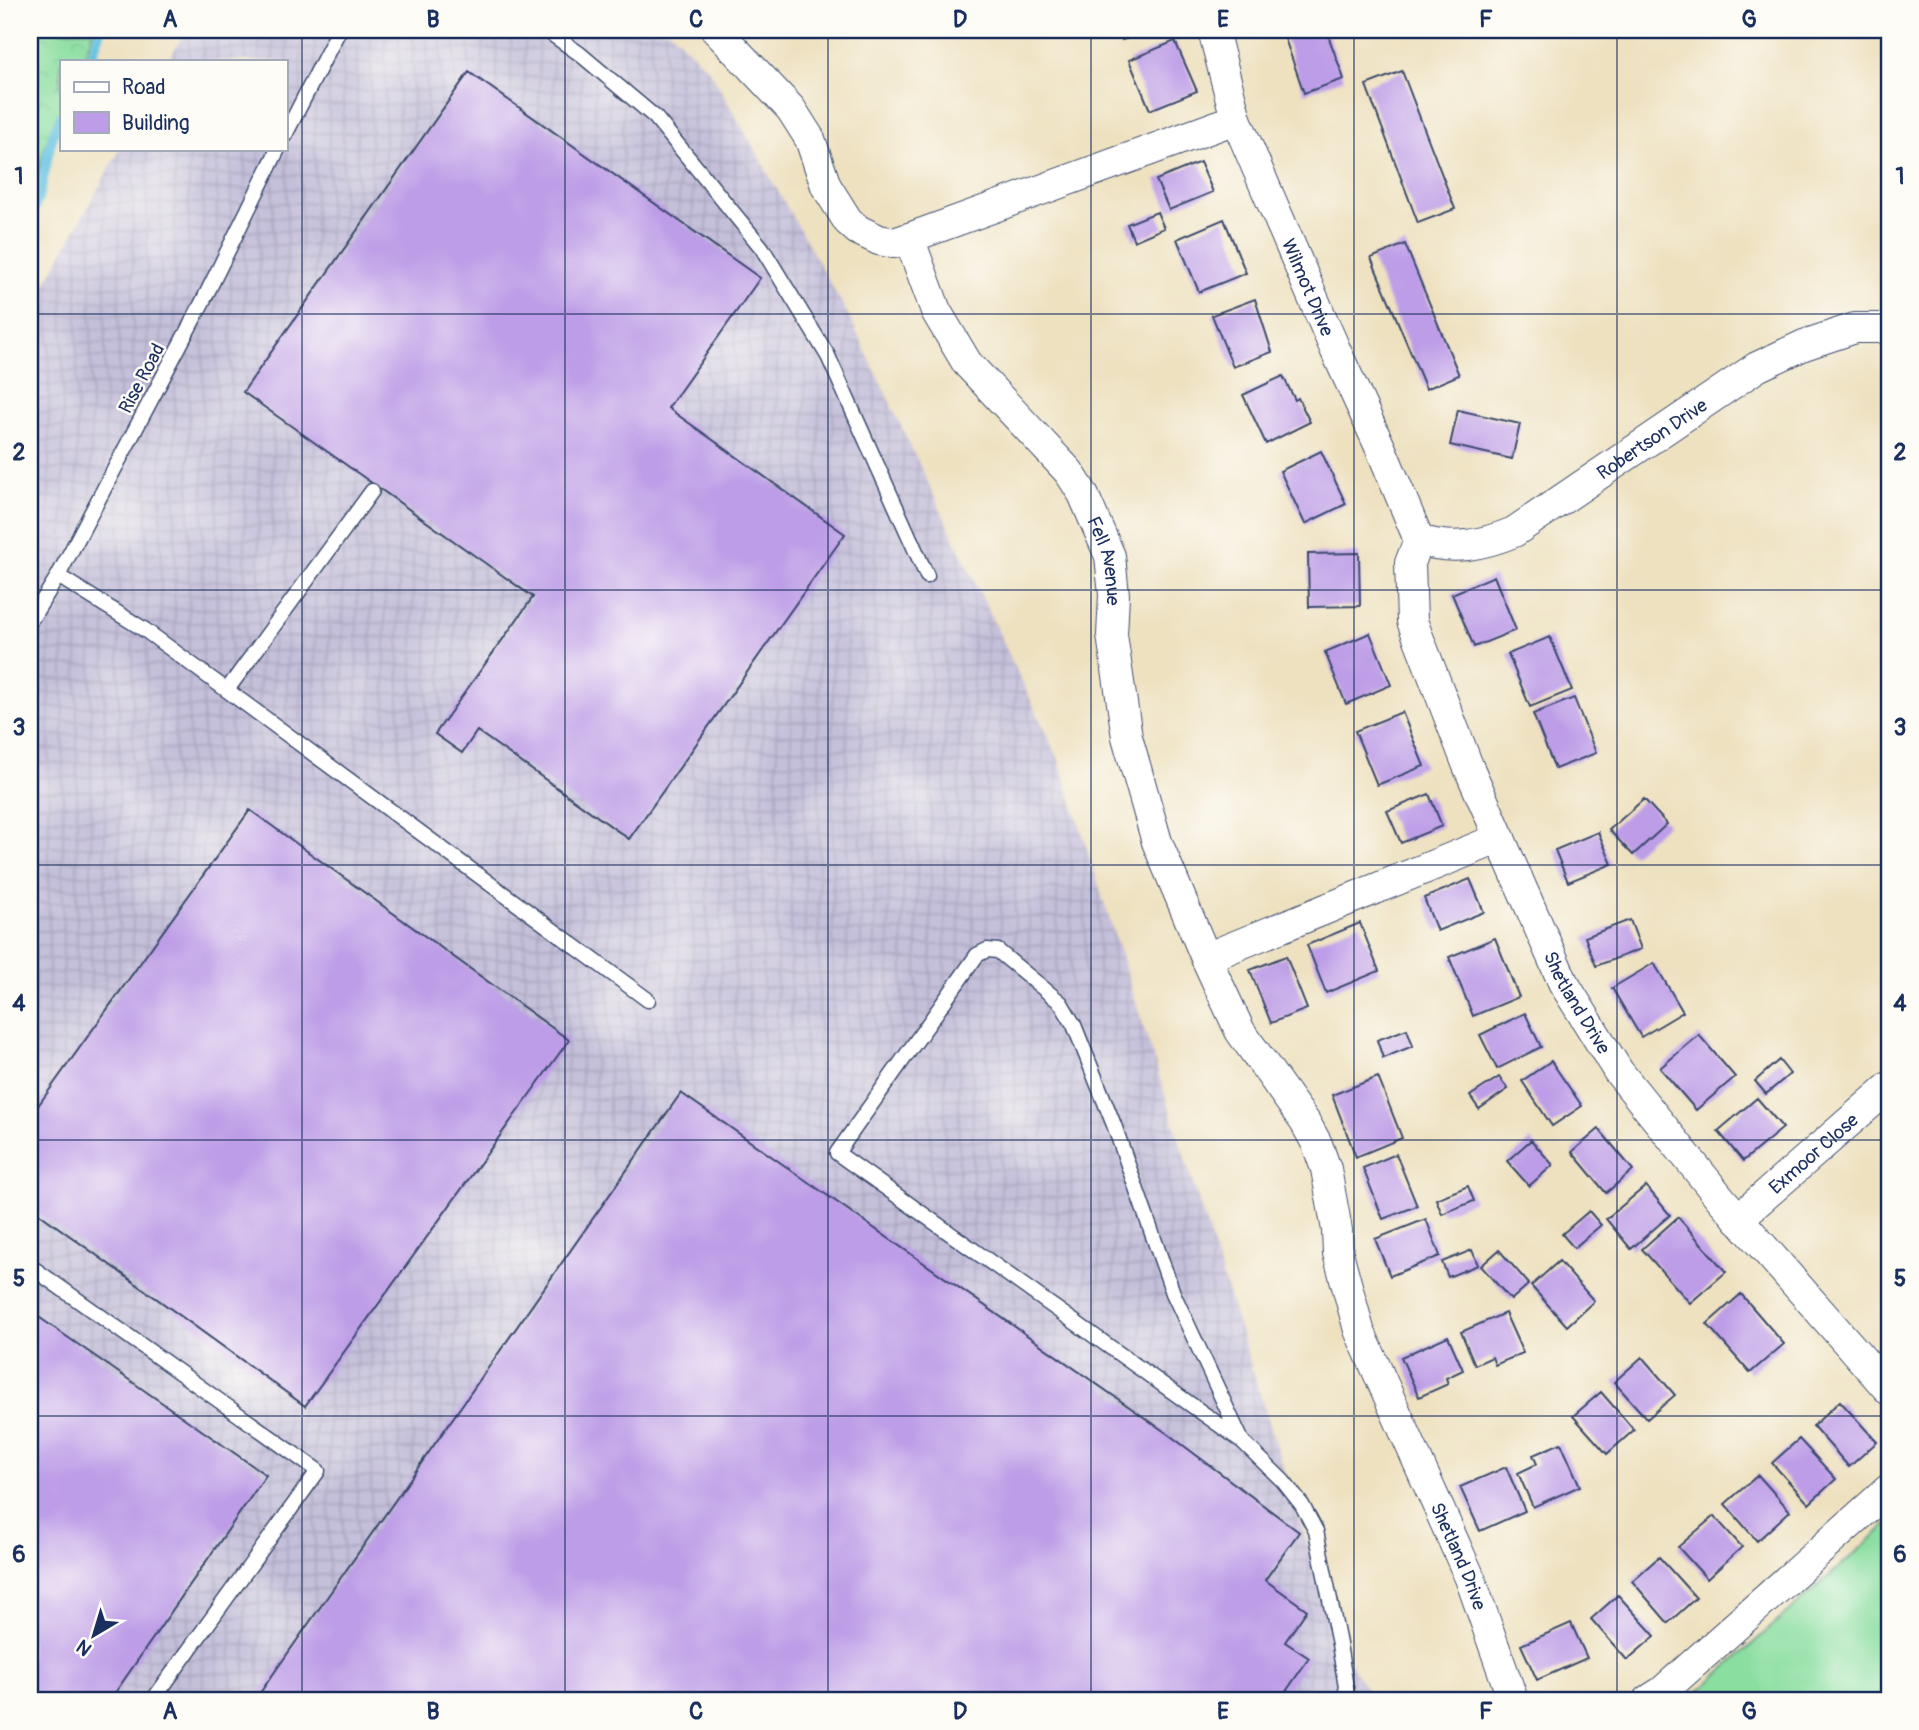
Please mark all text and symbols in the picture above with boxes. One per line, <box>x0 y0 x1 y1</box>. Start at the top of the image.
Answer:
text: A <box>163 5 178 34</box>
text: B <box>426 5 440 34</box>
text: C <box>689 5 703 34</box>
text: D <box>953 5 967 34</box>
text: E <box>1217 5 1229 34</box>
text: F <box>1479 5 1493 34</box>
text: G <box>1741 5 1757 34</box>
legend <box>60 60 287 150</box>
text: Road <box>122 74 166 101</box>
text: Building <box>122 110 189 137</box>
text: 1 <box>15 162 24 191</box>
text: 1 <box>1896 162 1905 191</box>
street label: Wilmot Drive <box>1276 235 1339 340</box>
street label: Rise Road <box>114 339 170 418</box>
street label: Robertson Drive <box>1592 393 1713 485</box>
text: 2 <box>13 438 26 467</box>
text: 2 <box>1894 438 1907 467</box>
street label: Fell Avenue <box>1081 513 1125 607</box>
text: 3 <box>13 713 25 742</box>
text: 3 <box>1894 713 1906 742</box>
street label: Shetland Drive <box>1538 948 1616 1059</box>
text: 4 <box>12 989 26 1018</box>
text: 4 <box>1893 989 1907 1018</box>
street label: Exmoor Close <box>1764 1108 1864 1199</box>
text: 5 <box>13 1264 25 1293</box>
text: 5 <box>1894 1264 1906 1293</box>
street label: Shetland Drive <box>1425 1499 1491 1614</box>
text: 6 <box>12 1540 26 1569</box>
text: 6 <box>1893 1540 1907 1569</box>
north arrow <box>60 1600 130 1670</box>
text: N <box>72 1634 97 1661</box>
text: A <box>163 1697 178 1726</box>
text: B <box>426 1697 440 1726</box>
text: C <box>689 1697 703 1726</box>
text: D <box>953 1697 967 1726</box>
text: E <box>1217 1697 1229 1726</box>
text: F <box>1479 1697 1493 1726</box>
text: G <box>1741 1697 1757 1726</box>

